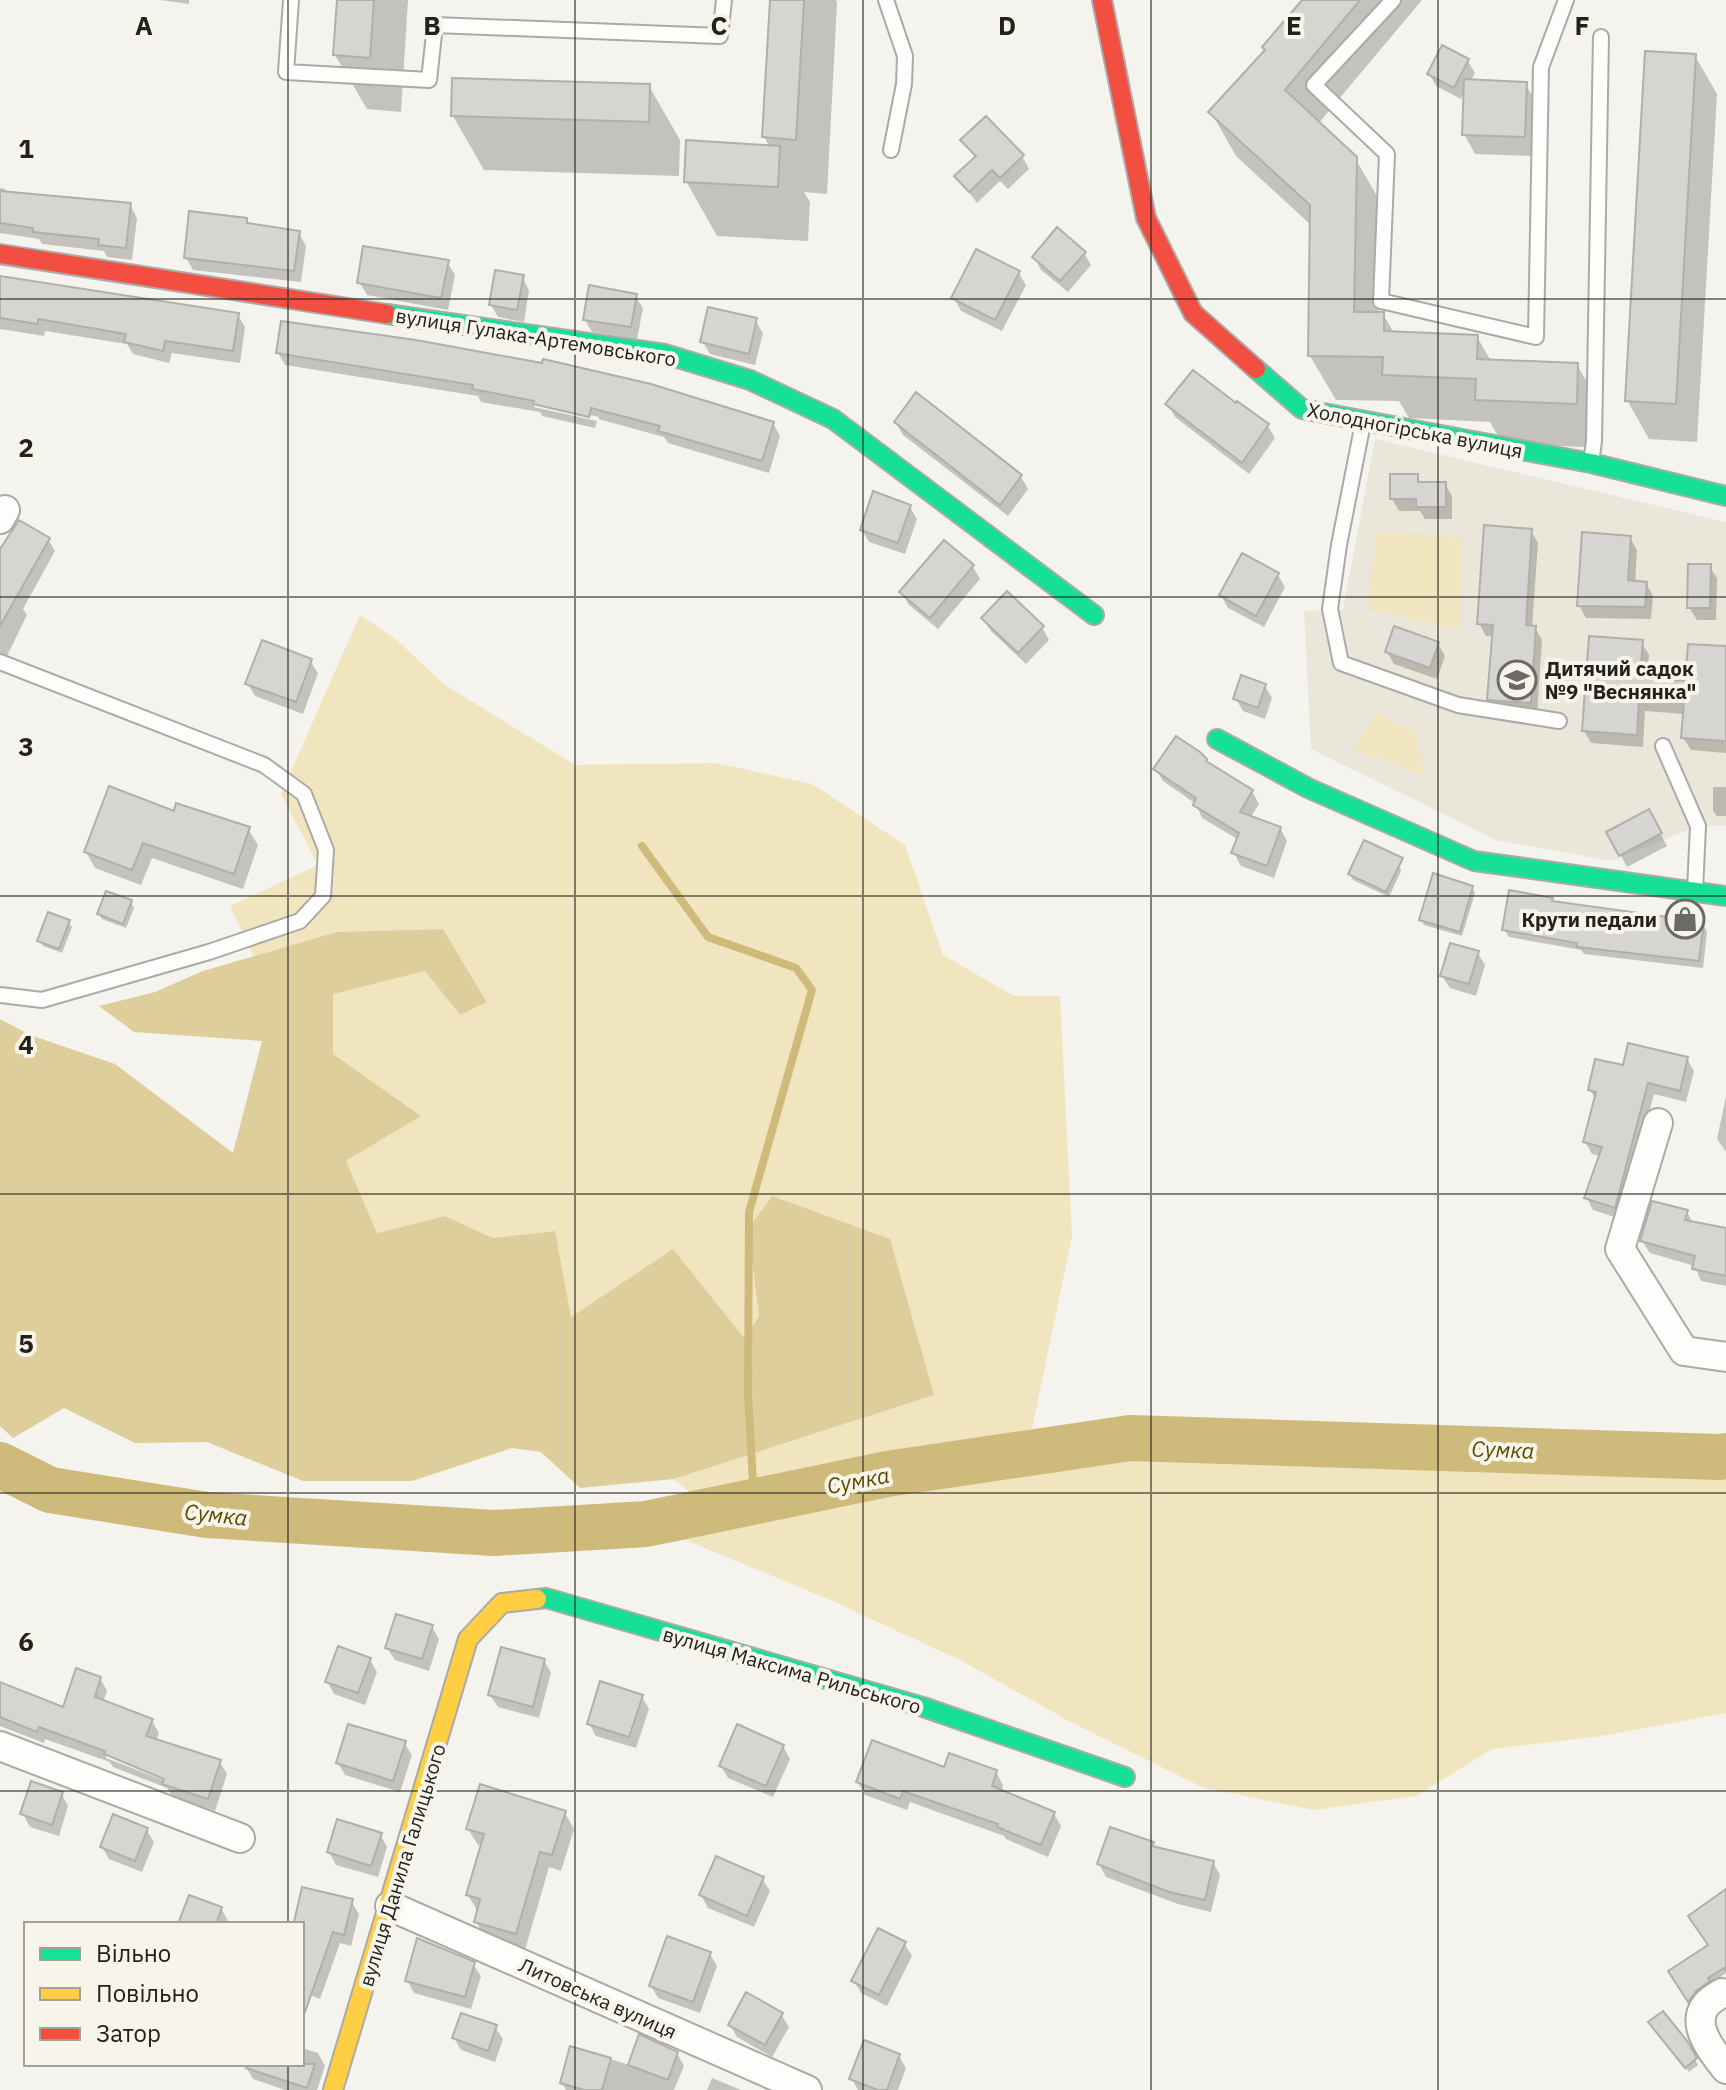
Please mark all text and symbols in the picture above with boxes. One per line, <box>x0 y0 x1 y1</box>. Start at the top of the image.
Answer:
text: A <box>135 8 153 42</box>
text: B <box>423 8 441 42</box>
text: C <box>711 8 728 42</box>
text: D <box>998 8 1016 42</box>
text: E <box>1286 8 1302 42</box>
text: F <box>1574 8 1590 42</box>
text: 1 <box>18 131 34 165</box>
street label: вулиця Гулака-Артемовського <box>394 301 678 373</box>
street label: Холодногірська вулиця <box>1305 396 1525 464</box>
text: 2 <box>18 430 34 464</box>
place label: Дитячий садок №9 "Веснянка" <box>1545 655 1696 705</box>
school or university icon: Дитячий садок №9 "Веснянка" <box>1496 659 1538 701</box>
text: 3 <box>18 729 34 763</box>
shop icon: Крути педали <box>1664 898 1706 940</box>
place label: Крути педали <box>1522 906 1657 933</box>
text: 4 <box>18 1027 34 1061</box>
text: 5 <box>18 1326 34 1360</box>
water label: Сумка <box>1471 1433 1535 1465</box>
water label: Сумка <box>824 1460 892 1500</box>
water label: Сумка <box>183 1496 249 1532</box>
street label: вулиця Максима Рильського <box>660 1620 924 1720</box>
text: 6 <box>18 1624 34 1658</box>
street label: вулиця Данила Галицького <box>352 1740 452 1990</box>
legend <box>24 1922 304 2066</box>
text: Вільно <box>96 1937 171 1969</box>
street label: Литовська вулиця <box>515 1951 681 2045</box>
text: Повільно <box>96 1977 199 2009</box>
text: Затор <box>96 2017 161 2049</box>

